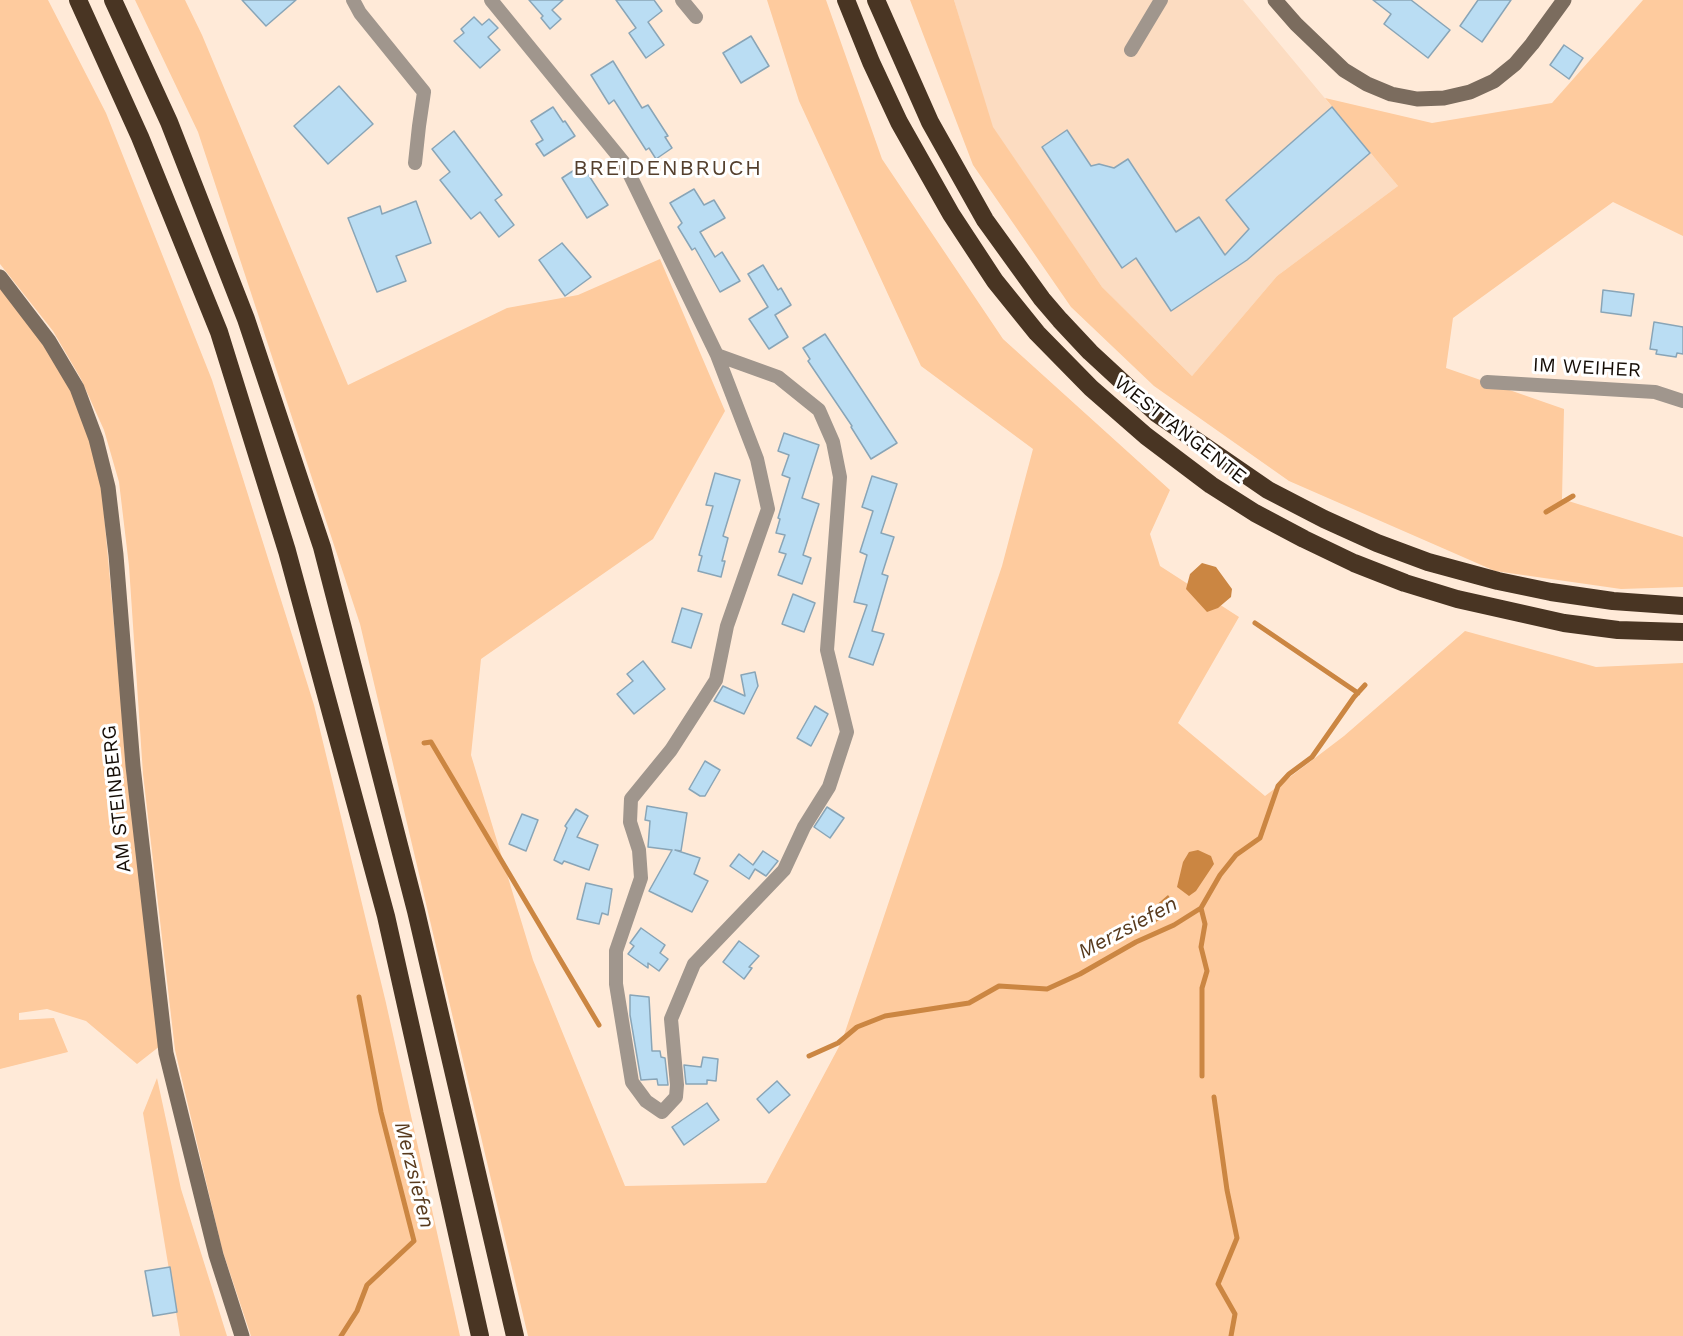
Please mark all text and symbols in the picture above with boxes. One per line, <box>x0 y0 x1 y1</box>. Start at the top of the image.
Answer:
district label: BREIDENBRUCH <box>573 156 763 182</box>
street label: IM WEIHER <box>1532 353 1642 383</box>
street label: WESTTANGENTE <box>1109 371 1251 489</box>
street label: AM STEINBERG <box>97 724 137 874</box>
water label: Merzsiefen <box>1074 891 1182 965</box>
water label: Merzsiefen <box>389 1119 439 1231</box>

